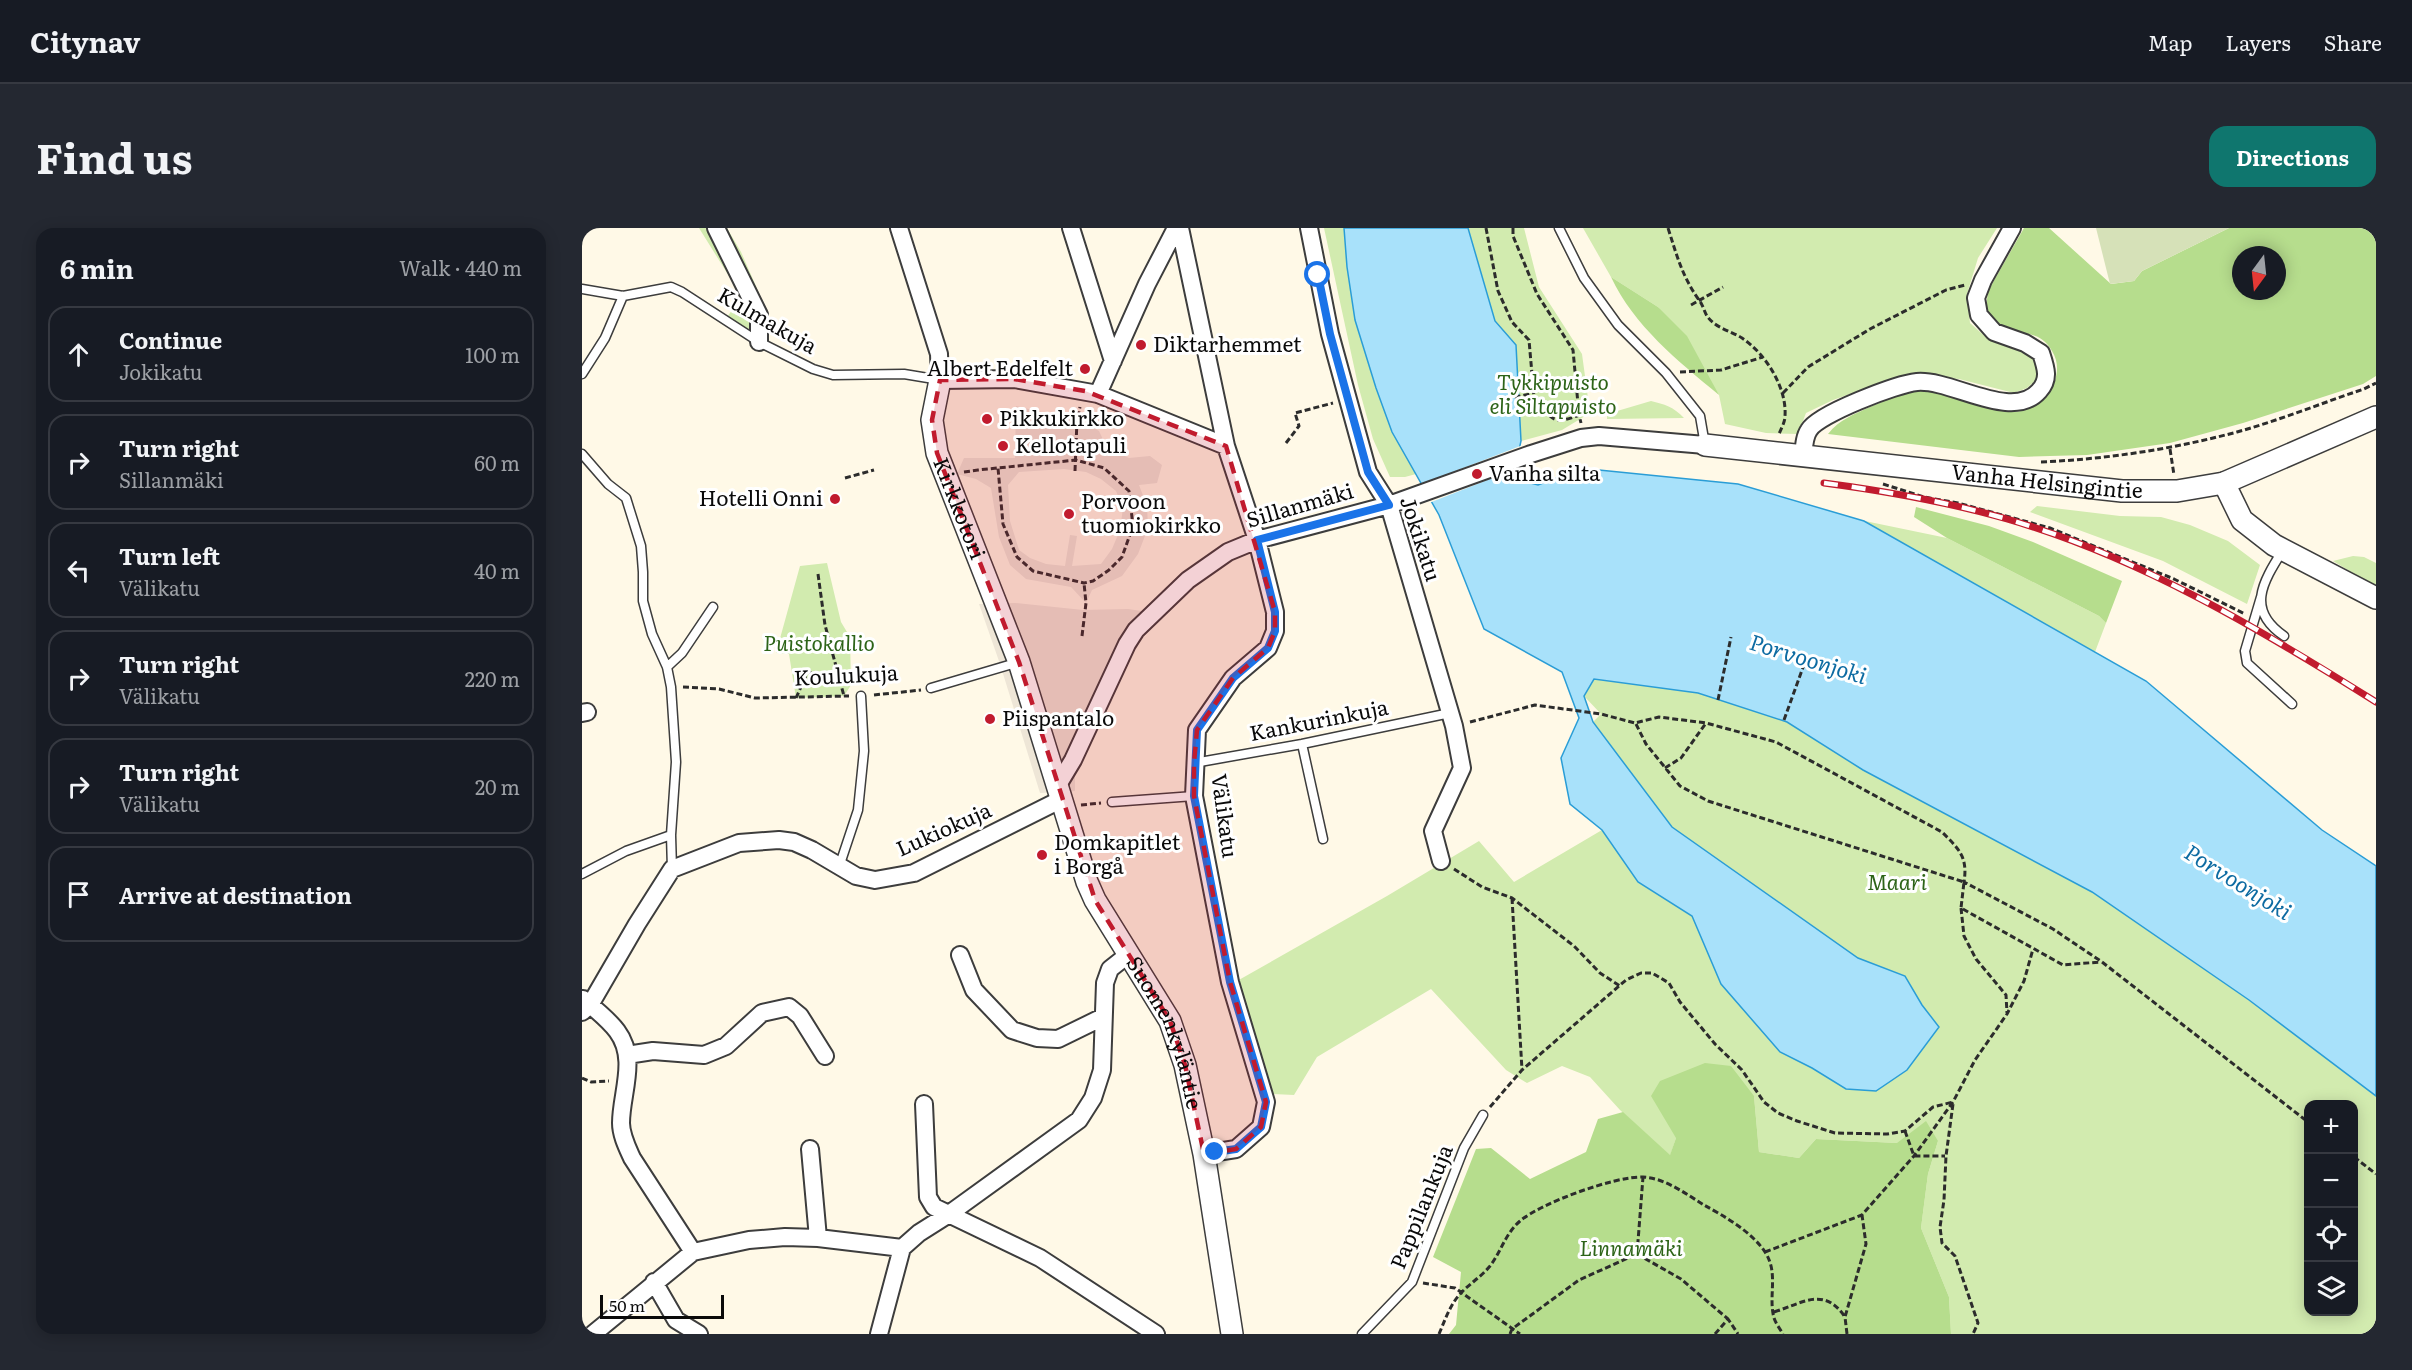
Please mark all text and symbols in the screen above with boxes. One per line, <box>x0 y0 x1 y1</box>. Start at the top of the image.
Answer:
text: Citynav <box>30 20 140 62</box>
text: Map <box>2148 26 2193 57</box>
text: Layers <box>2226 26 2291 57</box>
text: Share <box>2324 26 2382 57</box>
text: Find us <box>36 125 193 187</box>
button: Directions <box>2209 126 2376 187</box>
north arrow <box>2232 246 2286 300</box>
text: 6 min <box>60 248 134 287</box>
text: Walk · 440 m <box>399 252 522 282</box>
route start <box>1304 261 1330 287</box>
street label: Kulmakuja <box>713 278 824 360</box>
text: Continue <box>119 323 222 356</box>
place label: Diktarhemmet <box>1153 327 1302 358</box>
icon: ahead <box>62 338 95 371</box>
marker: Diktarhemmet <box>1134 338 1148 352</box>
text: 100 m <box>465 339 520 369</box>
place label: Albert Edelfelt <box>927 351 1074 382</box>
text: Jokikatu <box>119 356 203 386</box>
marker: Albert Edelfelt <box>1078 362 1092 376</box>
park label: Tykkipuisto eli Siltapuisto <box>1489 365 1617 420</box>
place label: Pikkukirkko <box>999 401 1124 432</box>
marker: Pikkukirkko <box>980 412 994 426</box>
place label: Kellotapuli <box>1015 428 1126 459</box>
text: Turn right <box>119 431 239 464</box>
marker: Kellotapuli <box>996 439 1010 453</box>
icon: right <box>62 446 95 479</box>
text: 60 m <box>474 447 520 477</box>
street label: Kirkkotori <box>927 452 995 563</box>
street label: Vanha Helsingintie <box>1950 454 2143 504</box>
place label: Vanha silta <box>1489 456 1601 487</box>
text: Sillanmäki <box>119 464 224 494</box>
marker: Vanha silta <box>1470 467 1484 481</box>
street label: Sillanmäki <box>1242 474 1356 534</box>
place label: Hotelli Onni <box>699 481 823 512</box>
place label: Porvoon tuomiokirkko <box>1081 484 1221 539</box>
marker: Hotelli Onni <box>828 492 842 506</box>
street label: Jokikatu <box>1394 492 1451 585</box>
marker: Porvoon tuomiokirkko <box>1062 507 1076 521</box>
text: Turn left <box>119 539 220 572</box>
icon: left <box>62 554 95 587</box>
text: 40 m <box>474 555 520 585</box>
text: Välikatu <box>119 572 200 602</box>
water label: Porvoonjoki <box>1746 624 1871 691</box>
park label: Puistokallio <box>763 626 875 657</box>
text: Turn right <box>119 647 239 680</box>
street label: Koulukuja <box>793 655 899 692</box>
icon: right <box>62 662 95 695</box>
text: 220 m <box>465 663 520 693</box>
text: Välikatu <box>119 680 200 710</box>
street label: Kankurinkuja <box>1247 690 1391 747</box>
place label: Piispantalo <box>1002 701 1114 732</box>
marker: Piispantalo <box>983 712 997 726</box>
text: Turn right <box>119 755 239 788</box>
icon: right <box>62 770 95 803</box>
text: 20 m <box>475 771 520 801</box>
street label: Välikatu <box>1205 771 1248 860</box>
text: Välikatu <box>119 788 200 818</box>
street label: Lukiokuja <box>890 793 996 863</box>
place label: Domkapitlet i Borgå <box>1054 825 1181 880</box>
water label: Porvoonjoki <box>2179 835 2299 927</box>
marker: Domkapitlet i Borgå <box>1035 848 1049 862</box>
park label: Maari <box>1867 865 1927 896</box>
icon: arrive <box>62 878 95 911</box>
text: Arrive at destination <box>119 878 352 911</box>
street label: Suomenkyläntie <box>1120 949 1212 1112</box>
map controls <box>2304 1100 2358 1316</box>
button: + <box>2304 1100 2358 1154</box>
route end <box>1201 1138 1227 1164</box>
street label: Pappilankuja <box>1381 1138 1459 1273</box>
button: − <box>2304 1154 2358 1208</box>
button: locate <box>2304 1208 2358 1262</box>
park label: Linnamäki <box>1580 1231 1683 1262</box>
button: layers <box>2304 1262 2358 1316</box>
scale bar <box>600 1292 724 1320</box>
text: 50 m <box>609 1293 645 1317</box>

